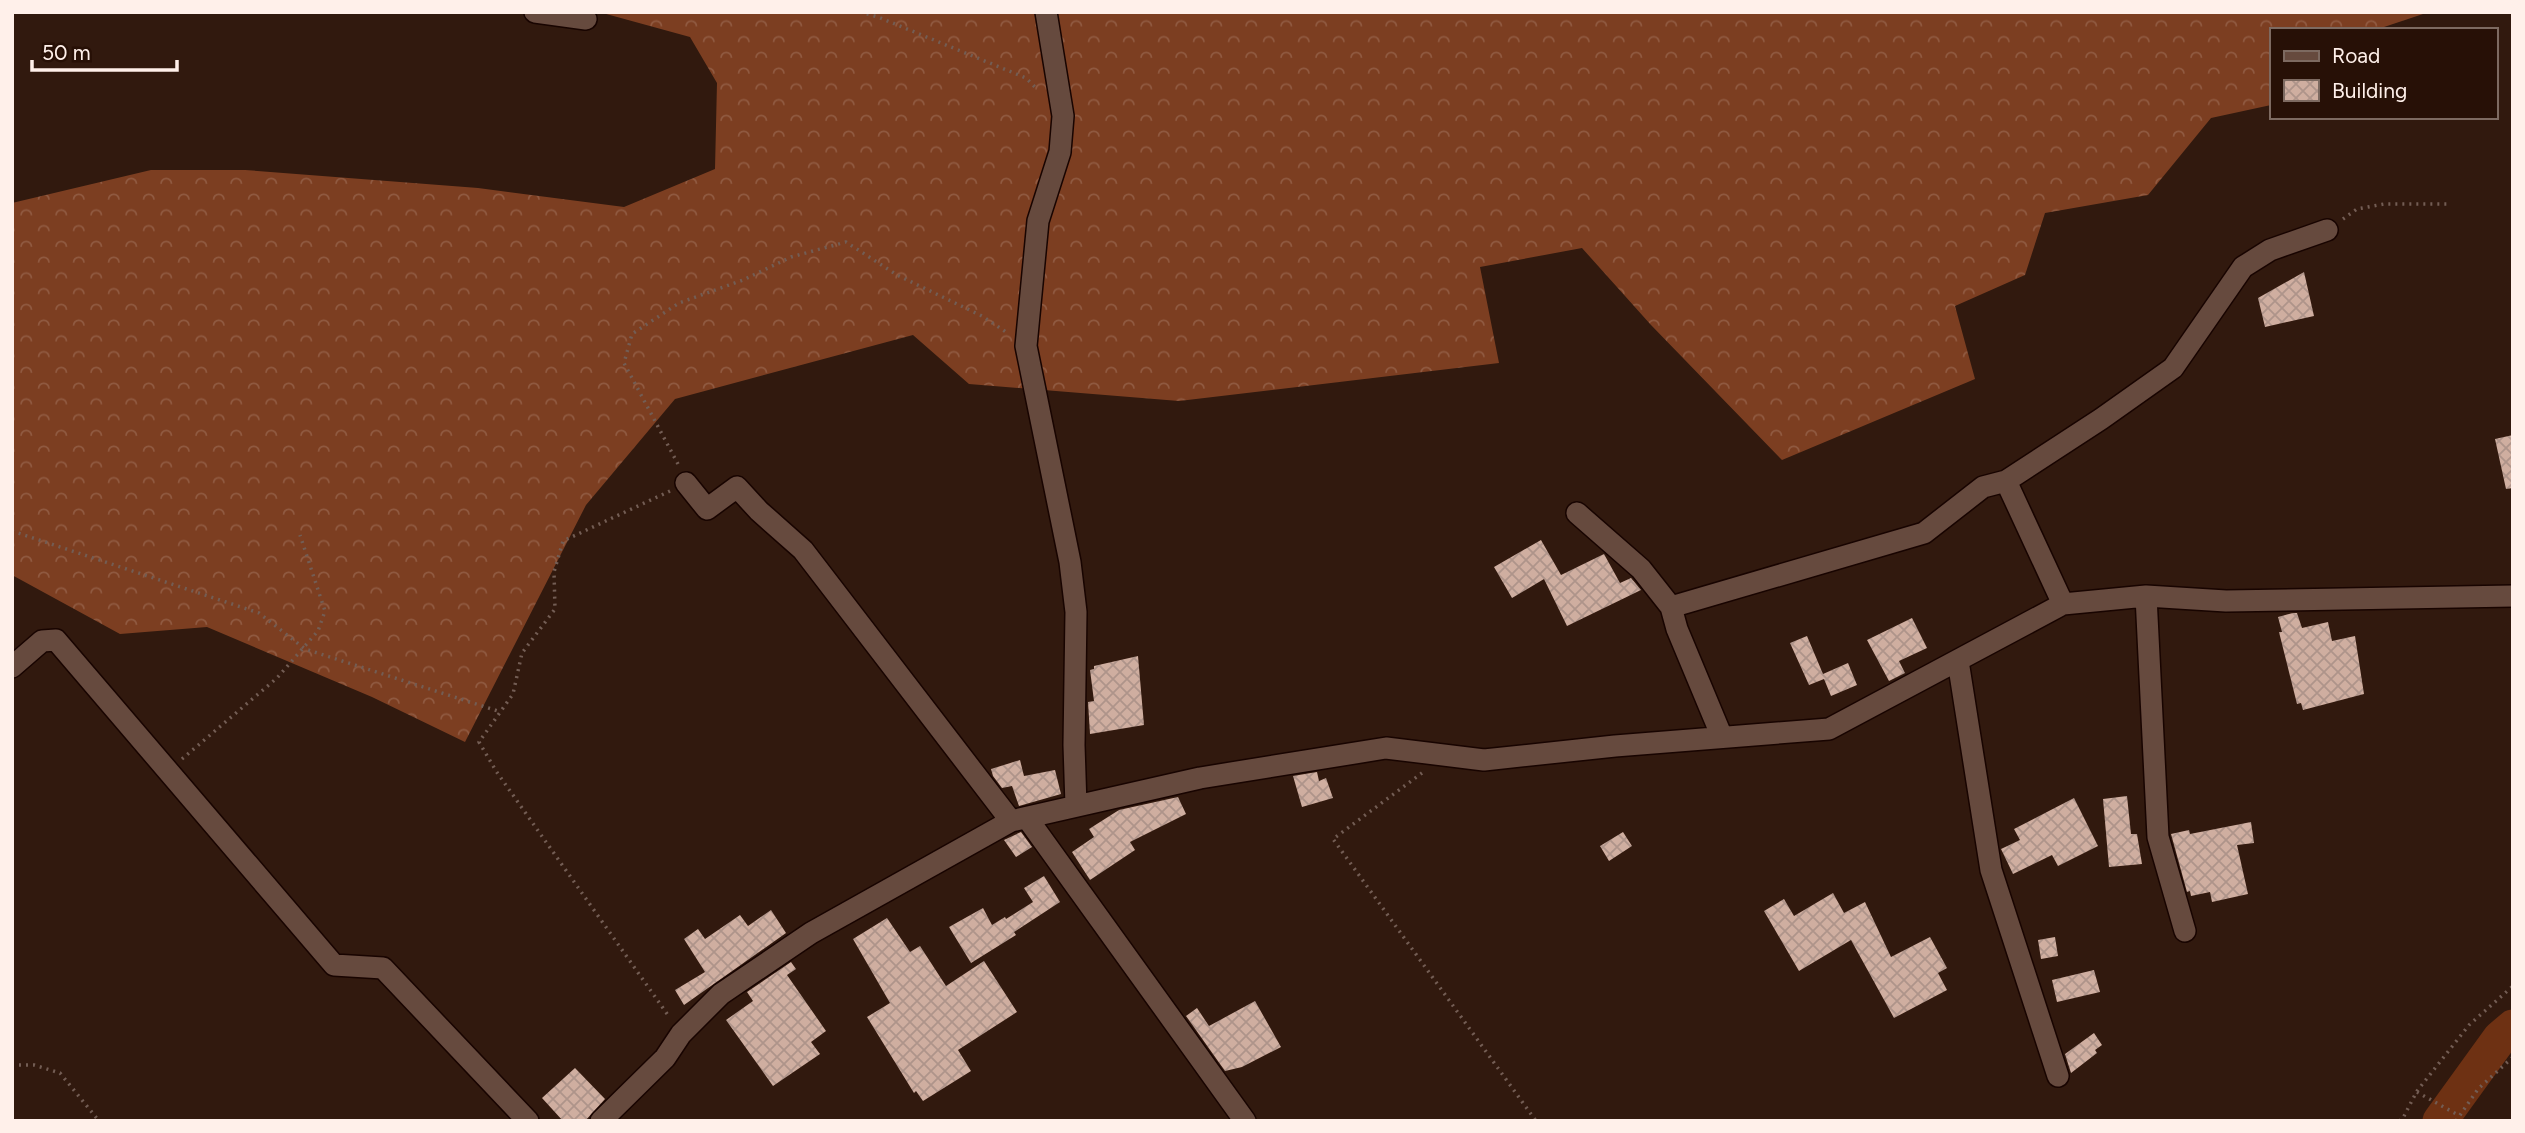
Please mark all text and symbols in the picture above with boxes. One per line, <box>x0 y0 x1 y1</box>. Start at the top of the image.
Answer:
scale bar <box>32 28 177 72</box>
legend <box>2270 28 2497 119</box>
text: 50 m <box>42 40 91 65</box>
text: Road <box>2332 43 2380 68</box>
text: Building <box>2332 78 2407 103</box>

